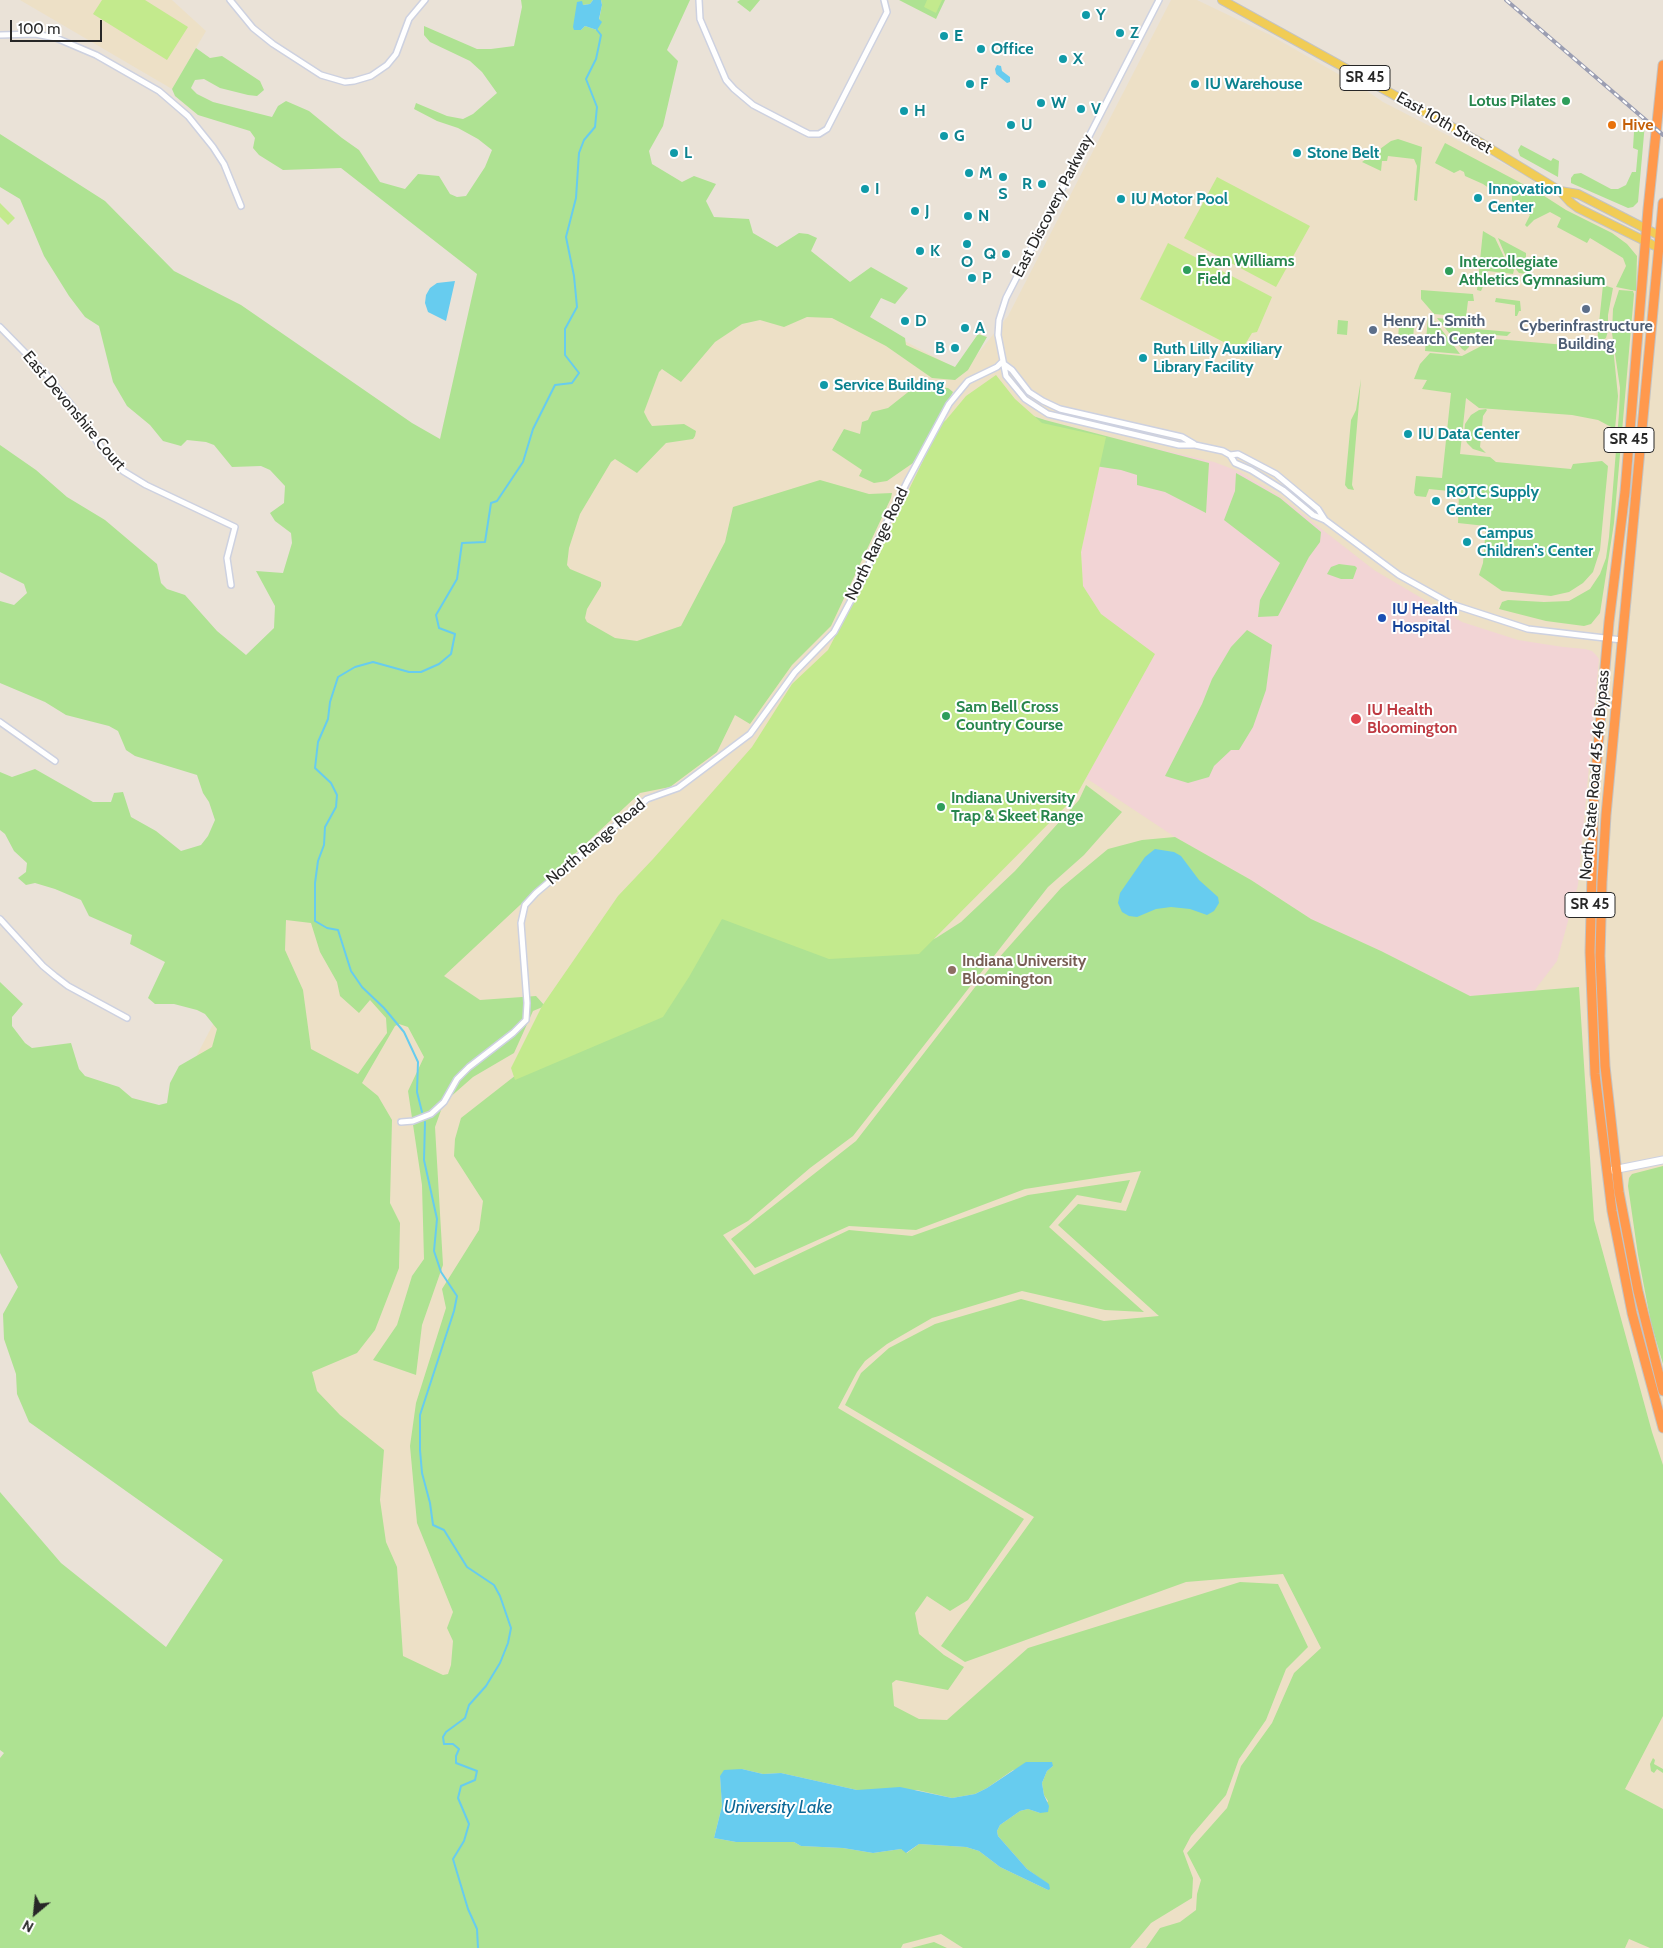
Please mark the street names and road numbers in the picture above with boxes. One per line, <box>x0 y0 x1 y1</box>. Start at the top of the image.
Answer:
road number: SR 45 <box>1340 66 1390 90</box>
street label: East 10th Street <box>1393 88 1495 158</box>
street label: East Discovery Parkway <box>1009 131 1097 281</box>
street label: East Devonshire Court <box>18 347 130 475</box>
road number: SR 45 <box>1604 428 1654 452</box>
street label: North Range Road <box>841 484 913 604</box>
street label: North State Road 45 46 Bypass <box>1576 669 1614 881</box>
street label: North Range Road <box>543 795 649 889</box>
road number: SR 45 <box>1565 892 1615 918</box>

